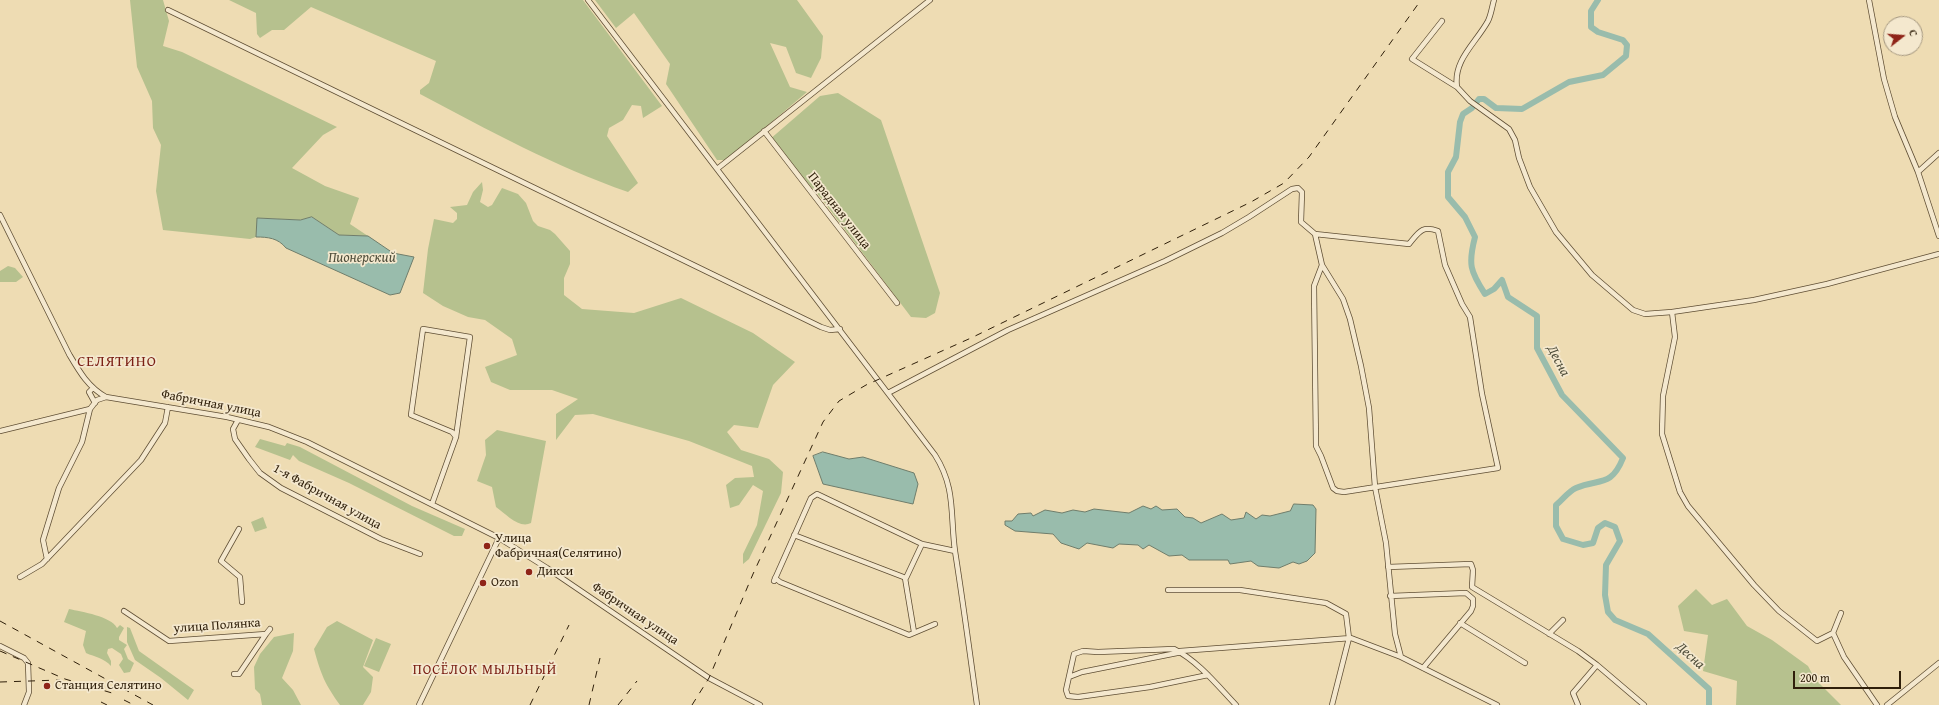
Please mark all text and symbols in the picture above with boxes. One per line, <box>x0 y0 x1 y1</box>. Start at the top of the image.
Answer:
north arrow <box>1883 16 1923 56</box>
text: С <box>1905 27 1922 38</box>
street label: Парадная улица <box>804 170 874 252</box>
water label: Пионерский <box>328 250 396 266</box>
water label: Десна <box>1543 343 1573 379</box>
district label: СЕЛЯТИНО <box>77 353 157 371</box>
street label: Фабричная улица <box>160 387 262 421</box>
street label: 1-я Фабричная улица <box>270 461 384 533</box>
place label: Улица Фабричная(Селятино) <box>495 531 622 562</box>
marker: Улица Фабричная(Селятино) <box>482 541 492 551</box>
place label: Дикси <box>537 564 573 580</box>
marker: Дикси <box>524 567 534 577</box>
place label: Ozon <box>491 575 519 591</box>
marker: Ozon <box>478 578 488 588</box>
street label: Фабричная улица <box>589 579 681 649</box>
street label: улица Полянка <box>173 615 261 637</box>
water label: Десна <box>1672 639 1708 673</box>
district label: ПОСЁЛОК МЫЛЬНЫЙ <box>413 662 557 678</box>
scale bar <box>1795 663 1903 689</box>
text: 200 m <box>1800 669 1830 686</box>
place label: Станция Селятино <box>55 678 162 694</box>
marker: Станция Селятино <box>42 681 52 691</box>

